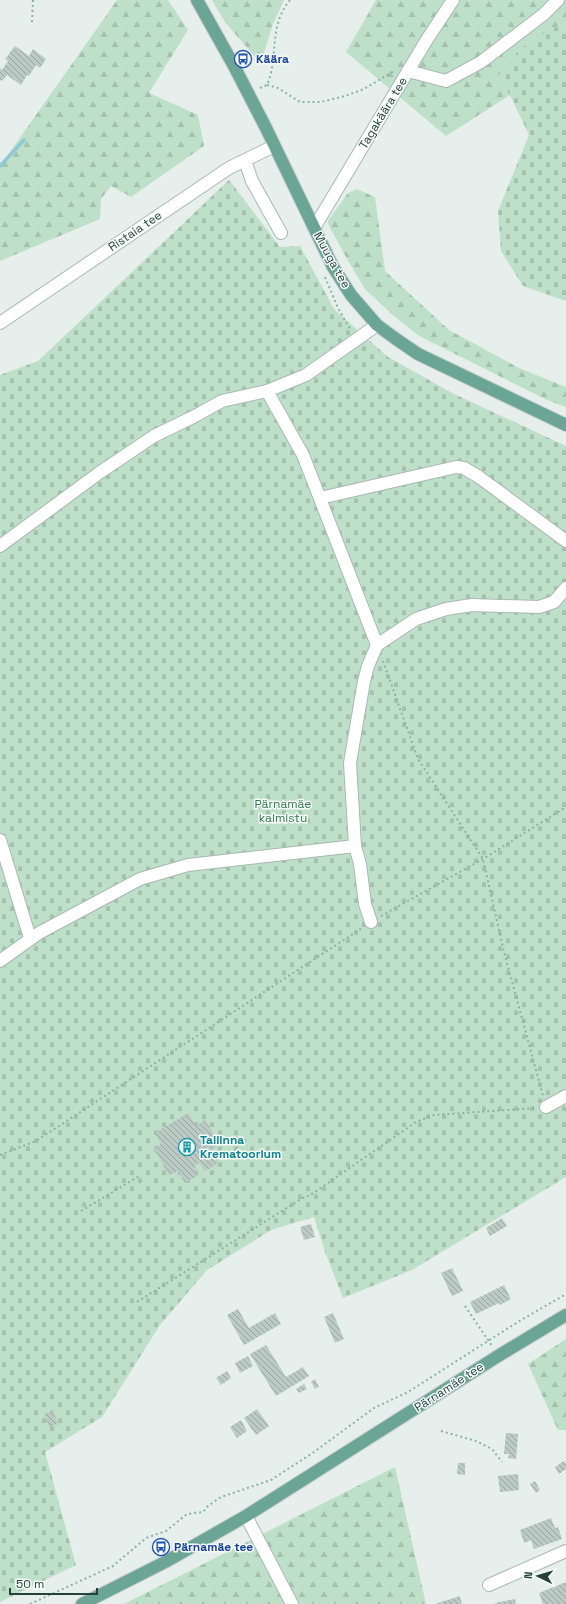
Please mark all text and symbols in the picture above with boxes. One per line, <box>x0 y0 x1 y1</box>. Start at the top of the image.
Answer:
bus stop icon: Käära <box>233 49 253 69</box>
place label: Käära <box>256 51 289 67</box>
street label: Tagakäära tee <box>355 74 411 152</box>
street label: Ristaia tee <box>105 207 165 255</box>
street label: Muuga tee <box>310 229 354 291</box>
park label: Pärnamäe kalmistu <box>255 796 311 826</box>
place label: Tallinna Krematoorium <box>200 1132 281 1162</box>
building icon: Tallinna Krematoorium <box>177 1137 197 1157</box>
street label: Pärnamäe tee <box>411 1359 487 1415</box>
bus stop icon: Pärnamäe tee <box>151 1537 171 1557</box>
place label: Pärnamäe tee <box>174 1539 253 1555</box>
north arrow <box>518 1556 558 1596</box>
scale bar <box>10 1570 97 1596</box>
text: N <box>521 1571 535 1579</box>
text: 50 m <box>16 1576 44 1592</box>

